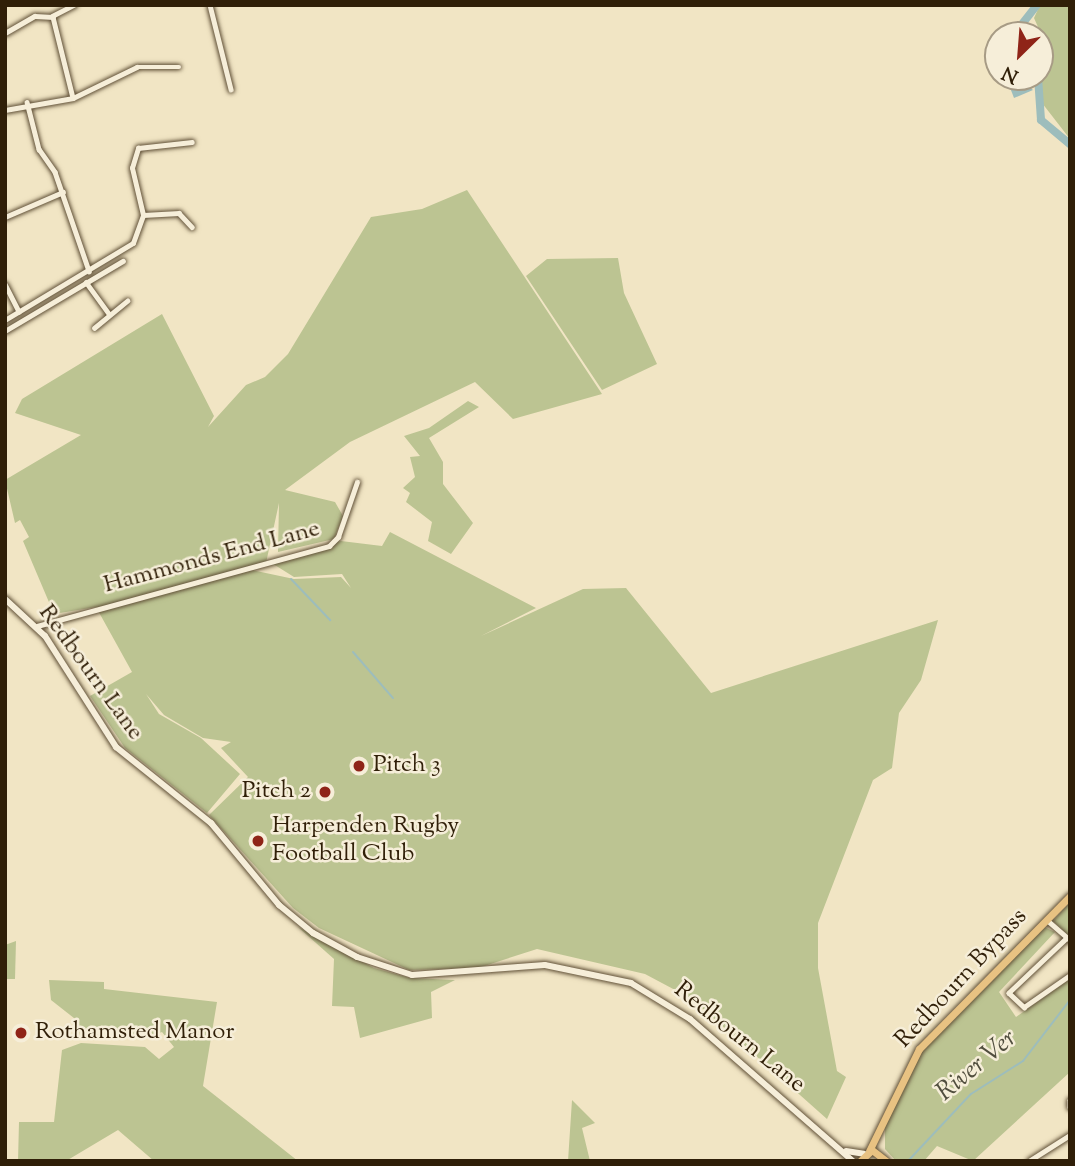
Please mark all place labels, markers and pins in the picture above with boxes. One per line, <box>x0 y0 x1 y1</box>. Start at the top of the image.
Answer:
place label: Pitch 3 <box>373 752 441 780</box>
marker: Pitch 3 <box>351 758 367 774</box>
place label: Pitch 2 <box>242 778 311 806</box>
marker: Pitch 2 <box>317 784 333 800</box>
place label: Harpenden Rugby Football Club <box>272 813 459 869</box>
marker: Harpenden Rugby Football Club <box>250 833 266 849</box>
place label: Rothamsted Manor <box>35 1019 234 1047</box>
marker: Rothamsted Manor <box>13 1025 29 1041</box>

